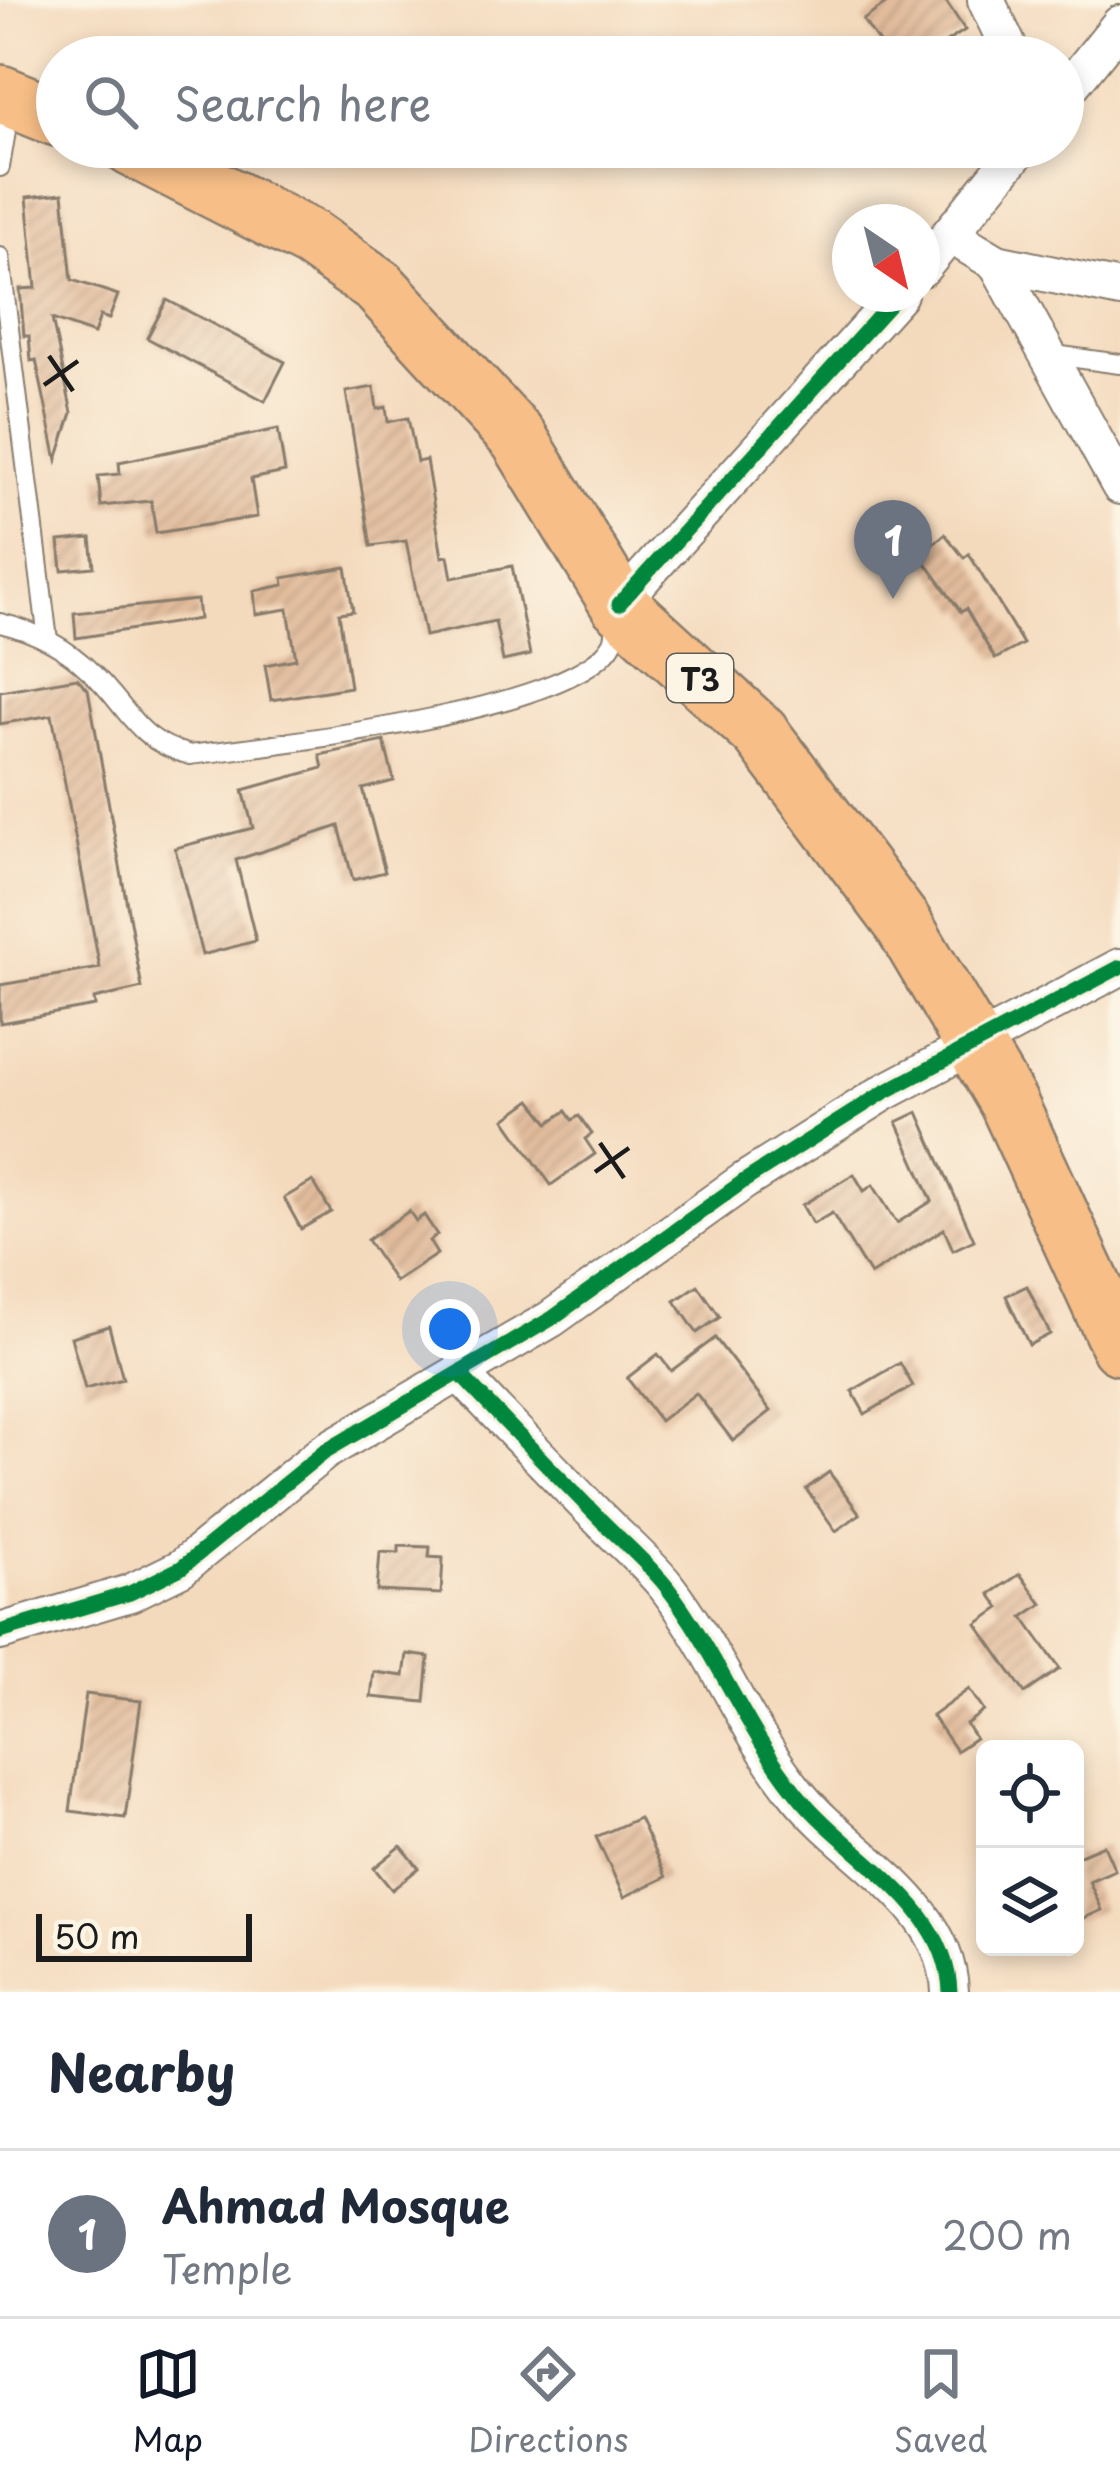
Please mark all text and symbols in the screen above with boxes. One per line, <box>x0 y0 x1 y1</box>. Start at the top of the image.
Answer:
search box <box>36 36 1084 168</box>
text: Search here <box>174 68 431 136</box>
icon: search <box>78 69 144 135</box>
north arrow <box>832 204 940 312</box>
pin: 1 <box>854 500 932 599</box>
road number: T3 <box>667 654 733 702</box>
your location <box>420 1299 480 1359</box>
map controls <box>976 1740 1084 1956</box>
button: locate <box>976 1740 1084 1848</box>
button: layers <box>976 1848 1084 1956</box>
scale bar <box>36 1908 252 1961</box>
text: 50 m <box>54 1910 140 1960</box>
text: Nearby <box>48 2032 235 2109</box>
text: Ahmad Mosque <box>162 2170 510 2238</box>
text: 1 <box>78 2204 96 2263</box>
text: 200 m <box>942 2204 1072 2263</box>
text: Temple <box>162 2238 292 2297</box>
tab: Map <box>133 2341 203 2463</box>
tab: Directions <box>468 2341 629 2463</box>
tab: Saved <box>894 2341 987 2463</box>

